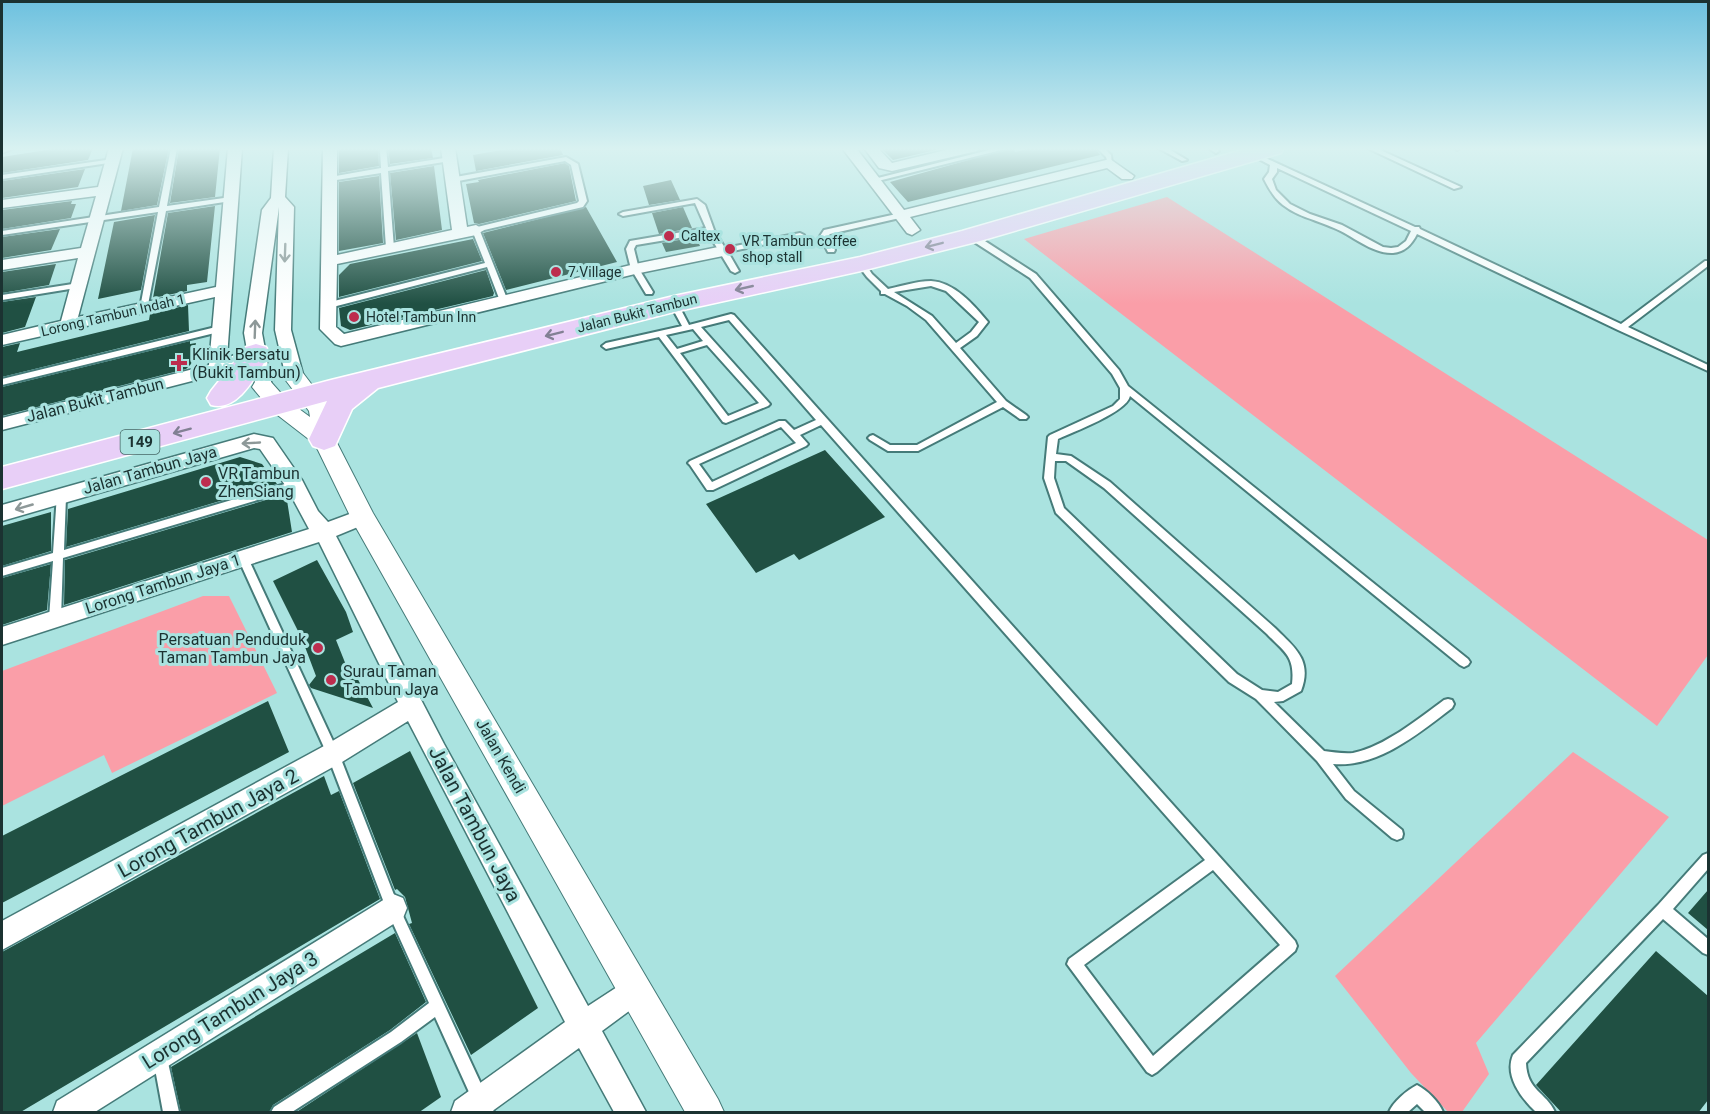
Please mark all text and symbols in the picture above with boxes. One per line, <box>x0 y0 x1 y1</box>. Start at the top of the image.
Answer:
place label: Caltex <box>681 228 720 244</box>
marker: Caltex <box>662 229 676 243</box>
place label: VR Tambun coffee shop stall <box>742 233 857 265</box>
one-way arrow <box>925 240 944 251</box>
one-way arrow <box>280 242 291 262</box>
marker: VR Tambun coffee shop stall <box>723 242 737 256</box>
place label: 7 Village <box>568 264 621 280</box>
marker: 7 Village <box>549 265 563 279</box>
one-way arrow <box>735 283 754 294</box>
street label: Jalan Bukit Tambun <box>575 290 699 336</box>
street label: Lorong Tambun Indah 1 <box>39 291 187 339</box>
place label: Hotel Tambun Inn <box>366 309 476 325</box>
marker: Hotel Tambun Inn <box>347 310 361 324</box>
one-way arrow <box>249 320 260 340</box>
one-way arrow <box>545 328 564 340</box>
place label: Klinik Bersatu (Bukit Tambun) <box>192 345 301 382</box>
marker: Klinik Bersatu (Bukit Tambun) <box>170 354 188 372</box>
street label: Jalan Bukit Tambun <box>24 374 166 426</box>
one-way arrow <box>173 425 192 437</box>
road number: 149 <box>120 430 160 454</box>
one-way arrow <box>242 438 262 449</box>
street label: Jalan Tambun Jaya <box>81 442 219 498</box>
place label: VR Tambun ZhenSiang <box>218 464 300 501</box>
marker: VR Tambun ZhenSiang <box>199 475 213 489</box>
one-way arrow <box>15 502 34 513</box>
street label: Lorong Tambun Jaya 1 <box>83 550 243 618</box>
place label: Persatuan Penduduk Taman Tambun Jaya <box>158 630 307 667</box>
marker: Persatuan Penduduk Taman Tambun Jaya <box>311 641 325 655</box>
place label: Surau Taman Tambun Jaya <box>343 662 439 699</box>
marker: Surau Taman Tambun Jaya <box>324 673 338 687</box>
street label: Jalan Kendi <box>472 715 530 797</box>
street label: Jalan Tambun Jaya <box>424 742 526 906</box>
street label: Lorong Tambun Jaya 2 <box>114 763 302 883</box>
street label: Lorong Tambun Jaya 3 <box>138 946 322 1074</box>

